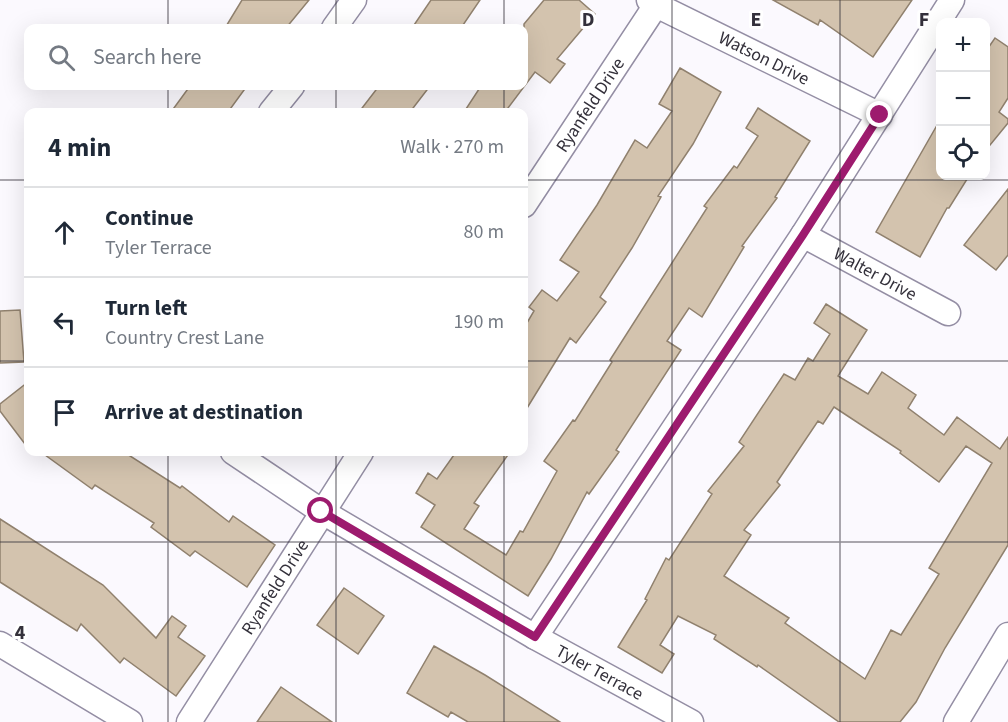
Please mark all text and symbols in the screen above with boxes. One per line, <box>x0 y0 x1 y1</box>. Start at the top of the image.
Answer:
text: D <box>582 6 594 34</box>
text: E <box>751 6 761 34</box>
text: F <box>919 6 929 34</box>
map controls <box>936 18 990 180</box>
button: + <box>936 18 990 72</box>
search box <box>24 24 528 90</box>
street label: Watson Drive <box>714 26 814 91</box>
icon: search <box>45 41 78 74</box>
text: Search here <box>93 41 201 73</box>
street label: Ryanfeld Drive <box>550 53 631 157</box>
button: − <box>936 72 990 126</box>
route end <box>866 101 892 127</box>
button: locate <box>936 126 990 180</box>
text: 4 min <box>48 129 111 166</box>
text: Walk · 270 m <box>400 133 504 161</box>
text: Continue <box>105 202 194 234</box>
icon: ahead <box>48 216 81 249</box>
text: 80 m <box>464 218 504 246</box>
text: Tyler Terrace <box>105 234 212 262</box>
street label: Walter Drive <box>829 242 921 307</box>
text: Turn left <box>105 292 187 324</box>
icon: left <box>48 306 81 339</box>
text: 190 m <box>454 308 504 336</box>
text: Country Crest Lane <box>105 324 264 352</box>
icon: arrive <box>48 396 81 429</box>
text: Arrive at destination <box>105 396 303 428</box>
route start <box>307 497 333 523</box>
street label: Ryanfeld Drive <box>236 535 315 640</box>
text: 4 <box>15 619 26 647</box>
street label: Tyler Terrace <box>551 639 648 707</box>

